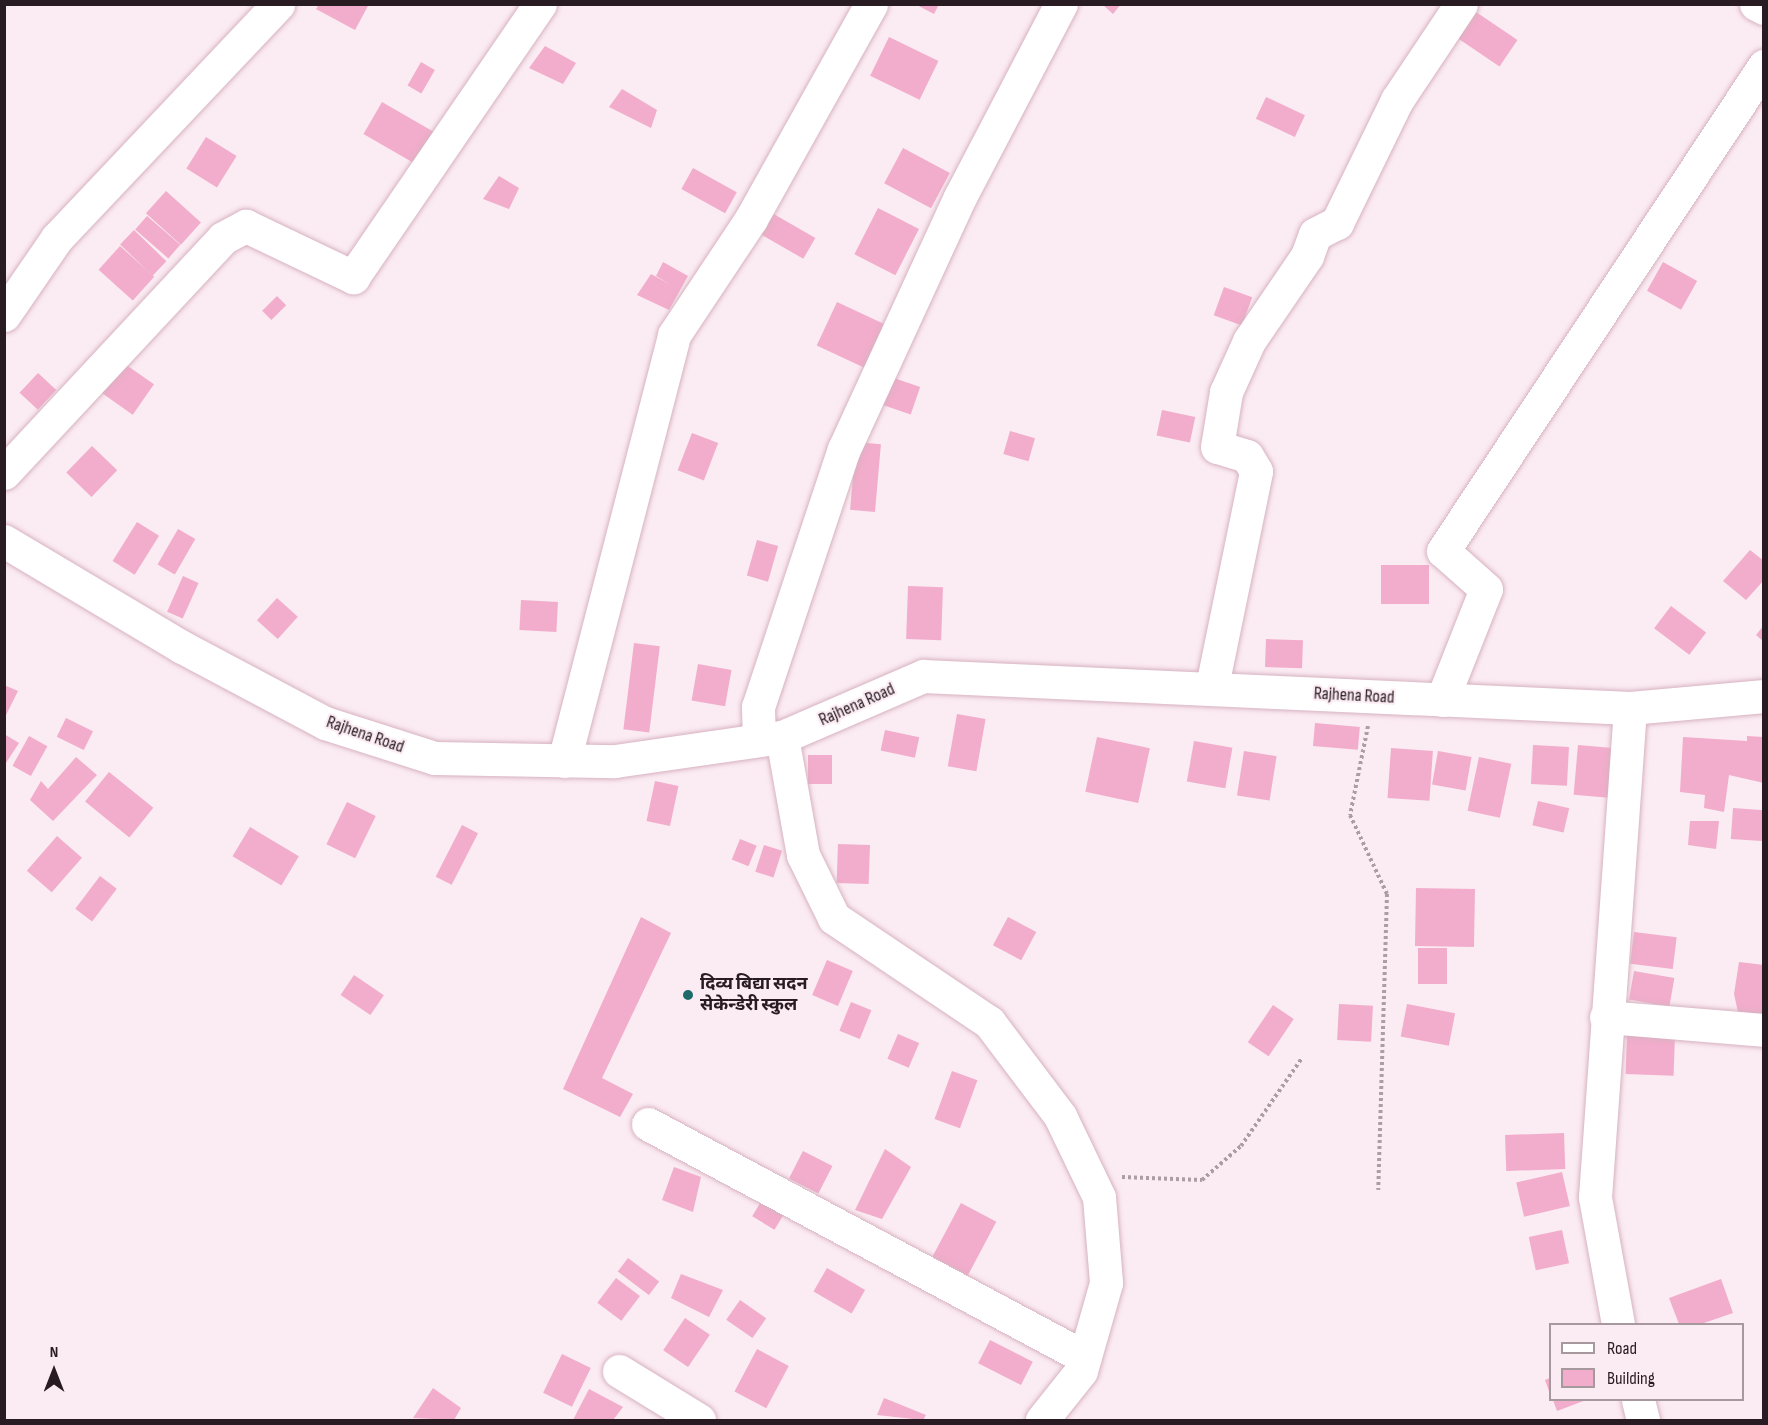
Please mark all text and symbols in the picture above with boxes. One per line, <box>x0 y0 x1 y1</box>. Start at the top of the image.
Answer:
street label: Rajhena Road <box>816 679 898 731</box>
street label: Rajhena Road <box>1313 683 1395 709</box>
street label: Rajhena Road <box>323 712 407 758</box>
place label: दिव्य बिद्या सदन सेकेन्डेरी स्कुल <box>700 974 807 1016</box>
marker: दिव्य बिद्या सदन सेकेन्डेरी स्कुल <box>681 988 695 1002</box>
legend <box>1549 1323 1744 1401</box>
text: Road <box>1607 1338 1637 1359</box>
north arrow <box>24 1341 84 1401</box>
text: N <box>50 1343 58 1362</box>
text: Building <box>1607 1368 1655 1389</box>

